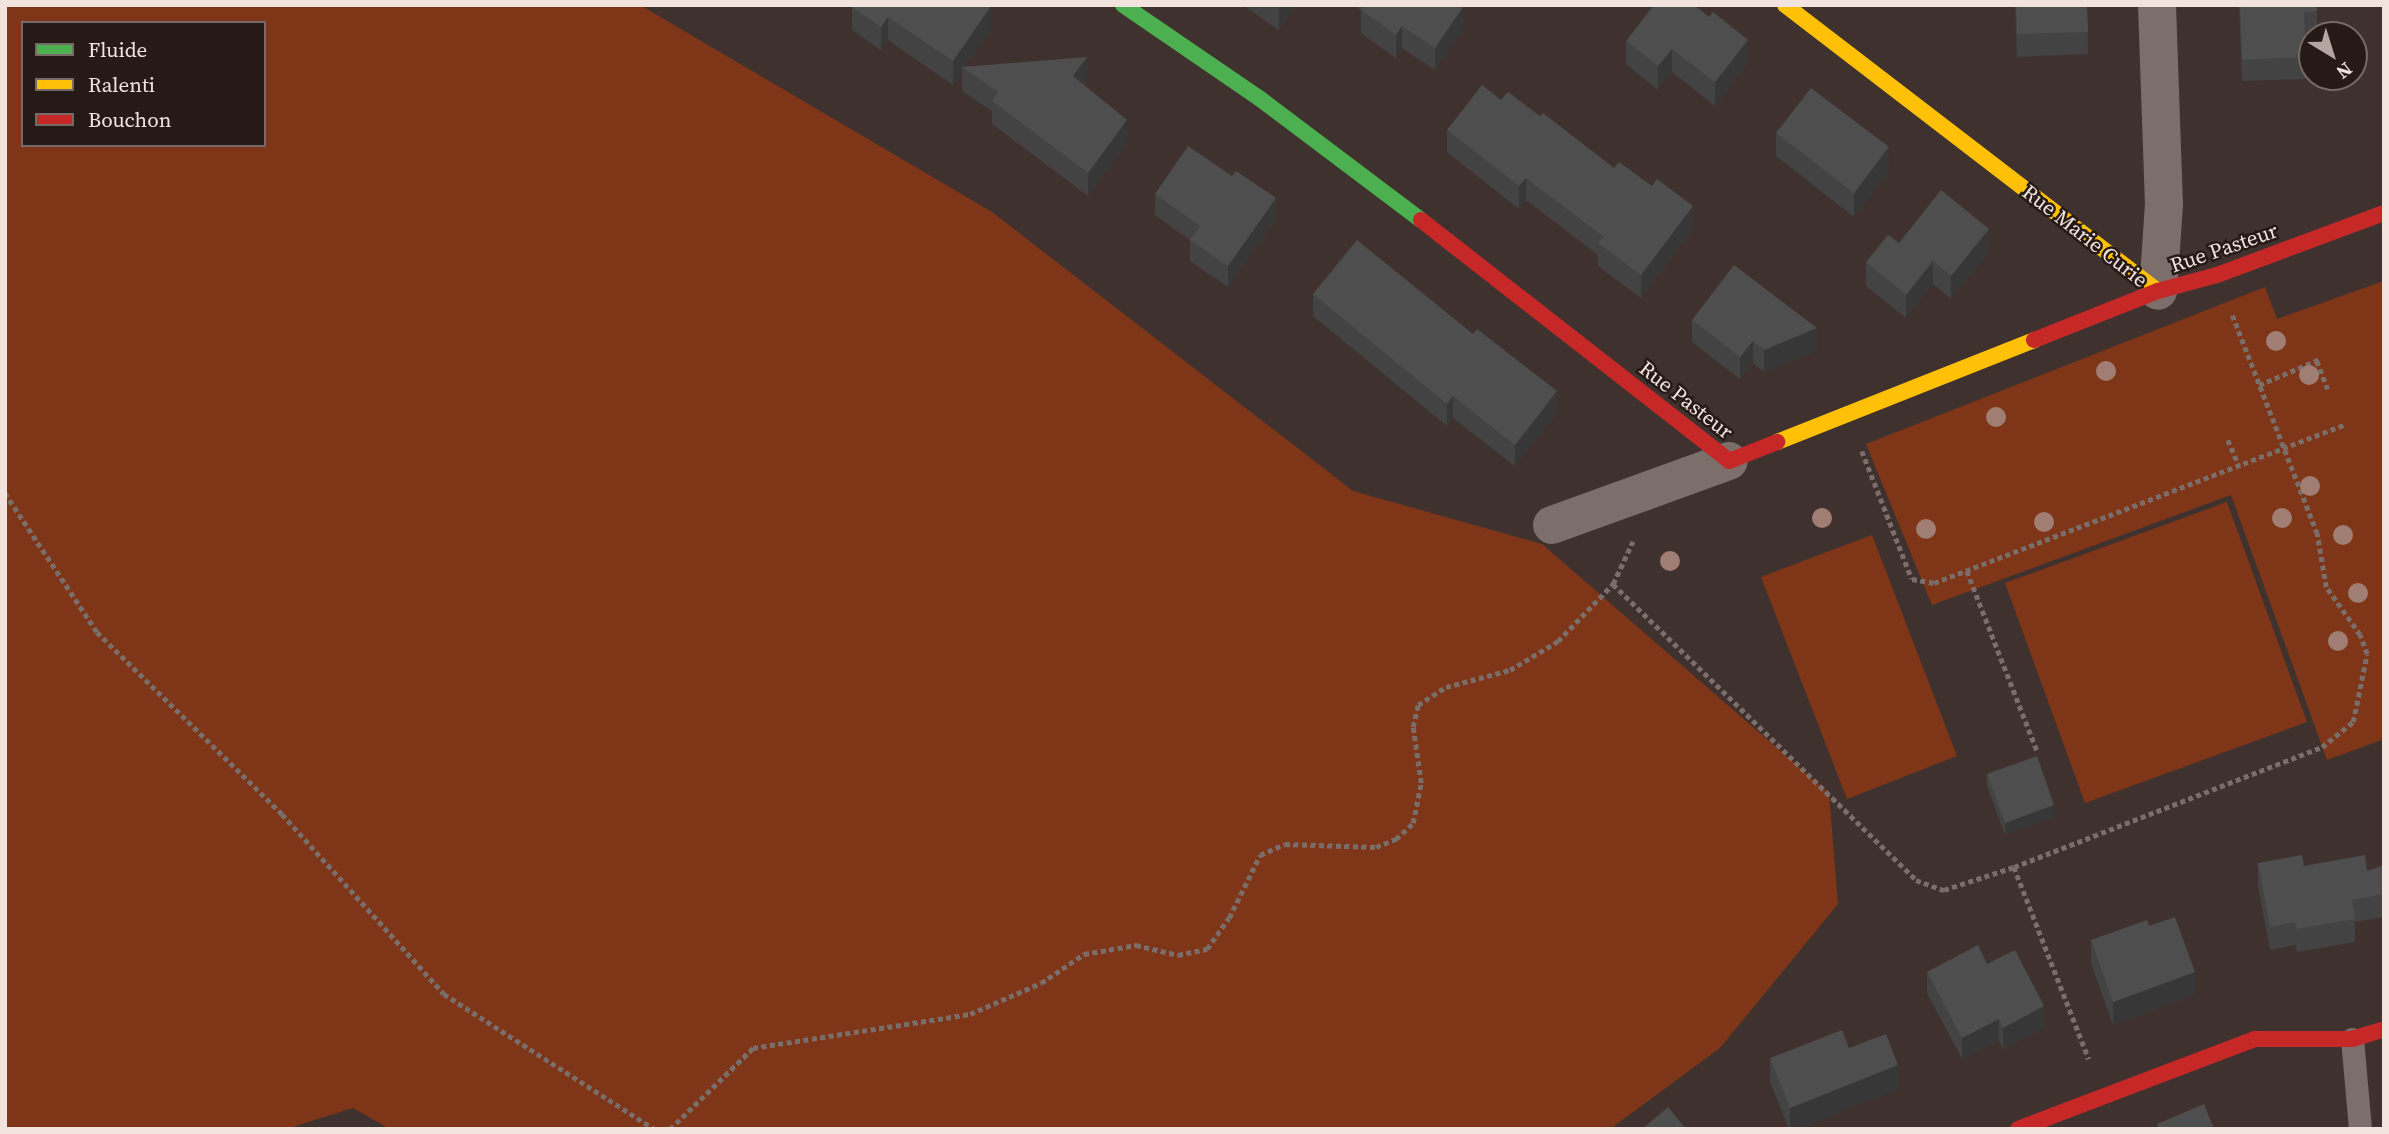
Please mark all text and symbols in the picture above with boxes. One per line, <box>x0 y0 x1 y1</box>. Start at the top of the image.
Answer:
legend <box>21 21 266 147</box>
north arrow <box>2298 21 2368 91</box>
text: Fluide <box>88 35 147 64</box>
text: N <box>2331 56 2358 85</box>
text: Ralenti <box>88 70 155 99</box>
text: Bouchon <box>88 105 171 134</box>
street label: Rue Marie Curie <box>2017 179 2153 293</box>
street label: Rue Pasteur <box>2167 218 2281 278</box>
street label: Rue Pasteur <box>1634 356 1738 444</box>

